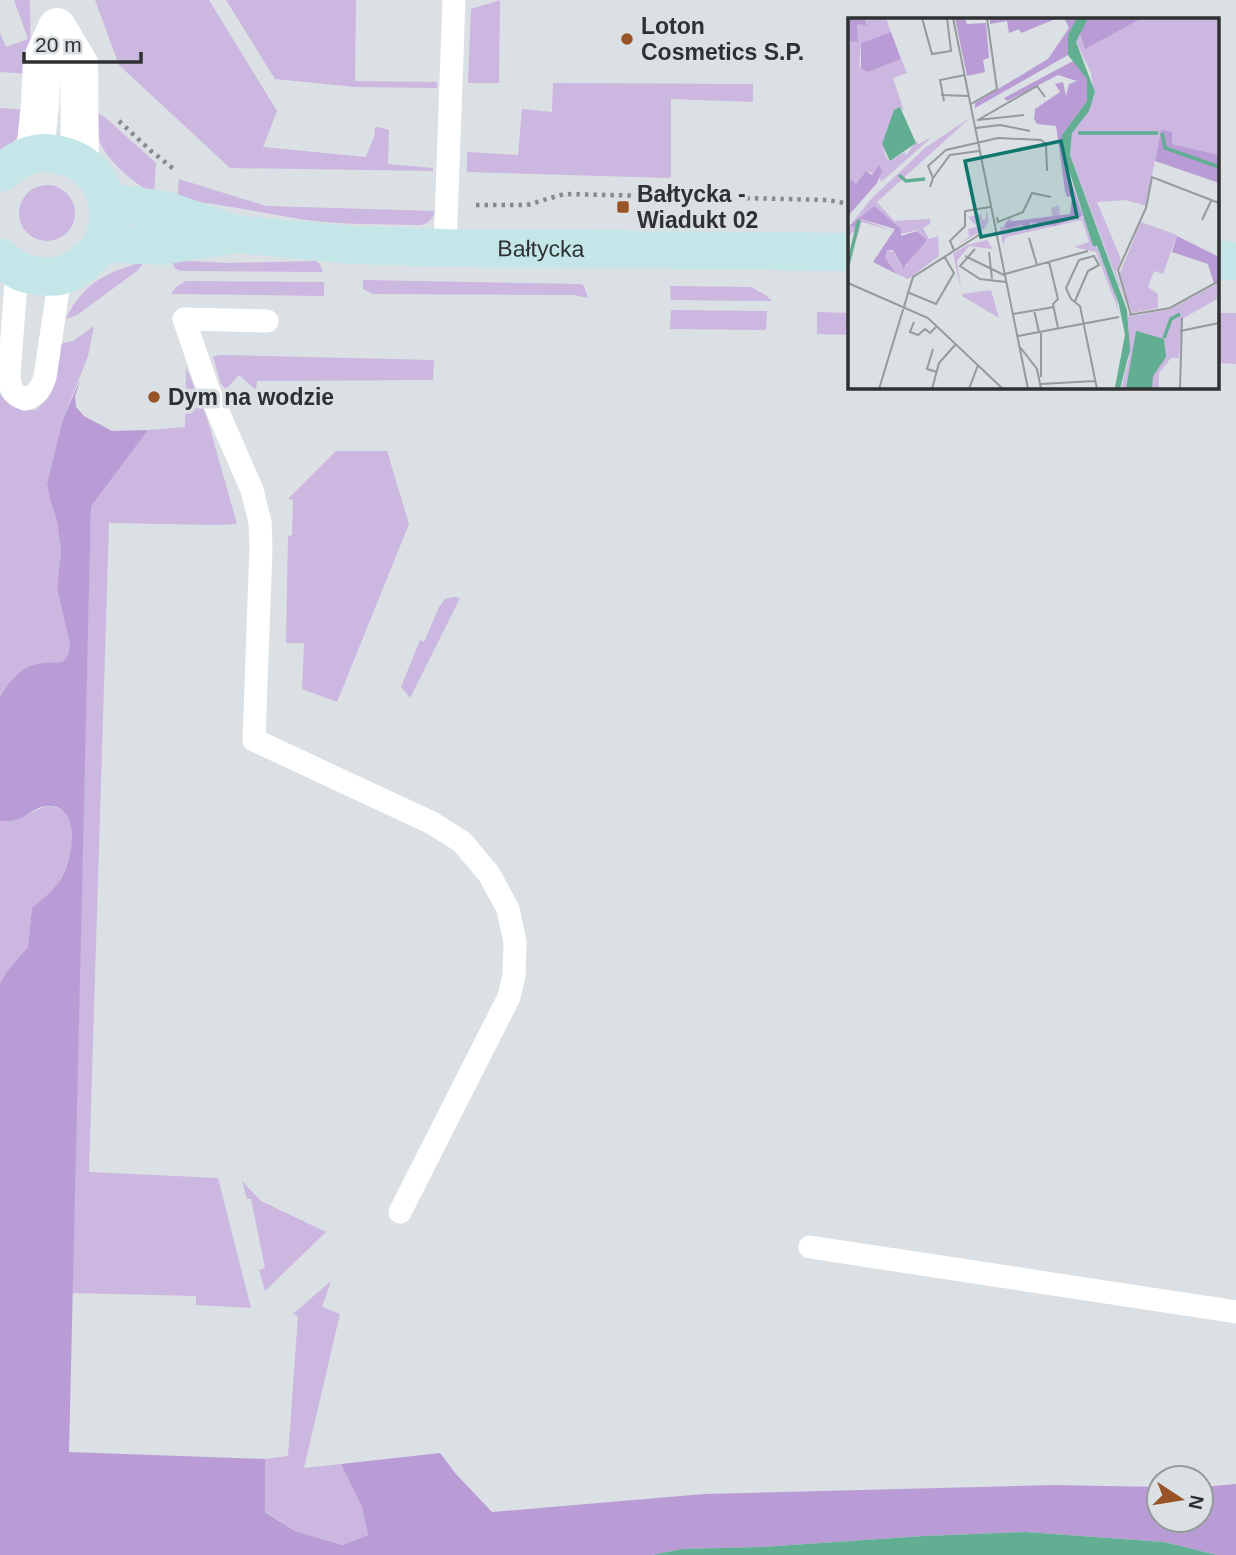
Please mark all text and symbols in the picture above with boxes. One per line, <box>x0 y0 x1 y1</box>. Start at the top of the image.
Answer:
place label: Loton Cosmetics S.P. <box>641 13 804 65</box>
inset map <box>848 18 1218 388</box>
scale bar <box>24 21 142 65</box>
marker: Loton Cosmetics S.P. <box>619 31 635 47</box>
text: 20 m <box>35 33 82 56</box>
place label: Bałtycka - Wiadukt 02 <box>637 181 758 233</box>
marker: Bałtycka - Wiadukt 02 <box>615 199 631 215</box>
street label: Bałtycka <box>497 235 585 262</box>
place label: Dym na wodzie <box>168 384 334 410</box>
marker: Dym na wodzie <box>146 389 162 405</box>
north arrow <box>1145 1464 1215 1534</box>
text: N <box>1184 1494 1208 1511</box>

